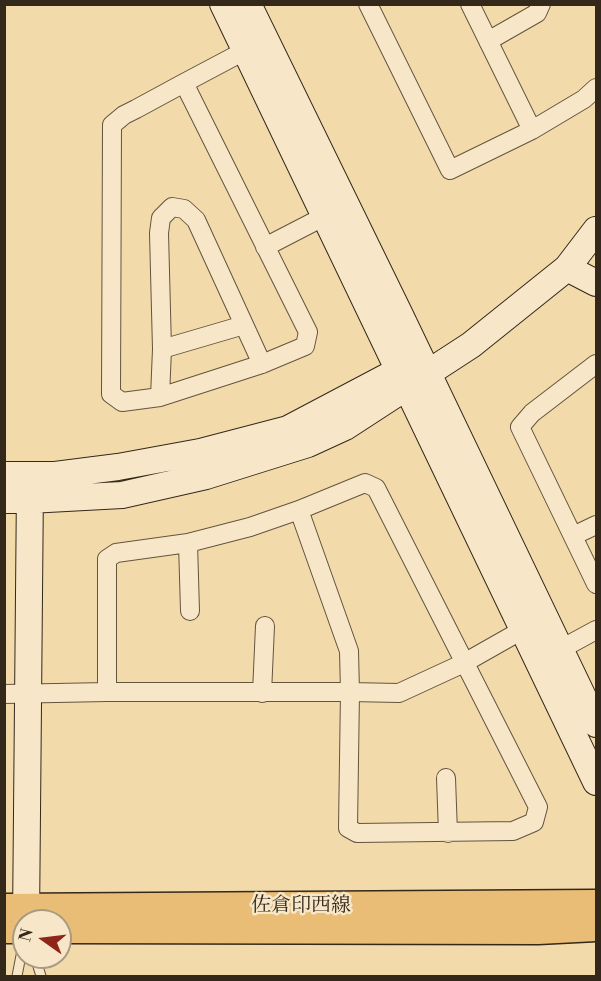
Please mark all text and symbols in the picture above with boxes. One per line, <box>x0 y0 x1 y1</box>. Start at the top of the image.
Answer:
street label: 佐倉印西線 <box>251 894 351 918</box>
north arrow <box>12 909 72 969</box>
text: N <box>15 927 38 944</box>

